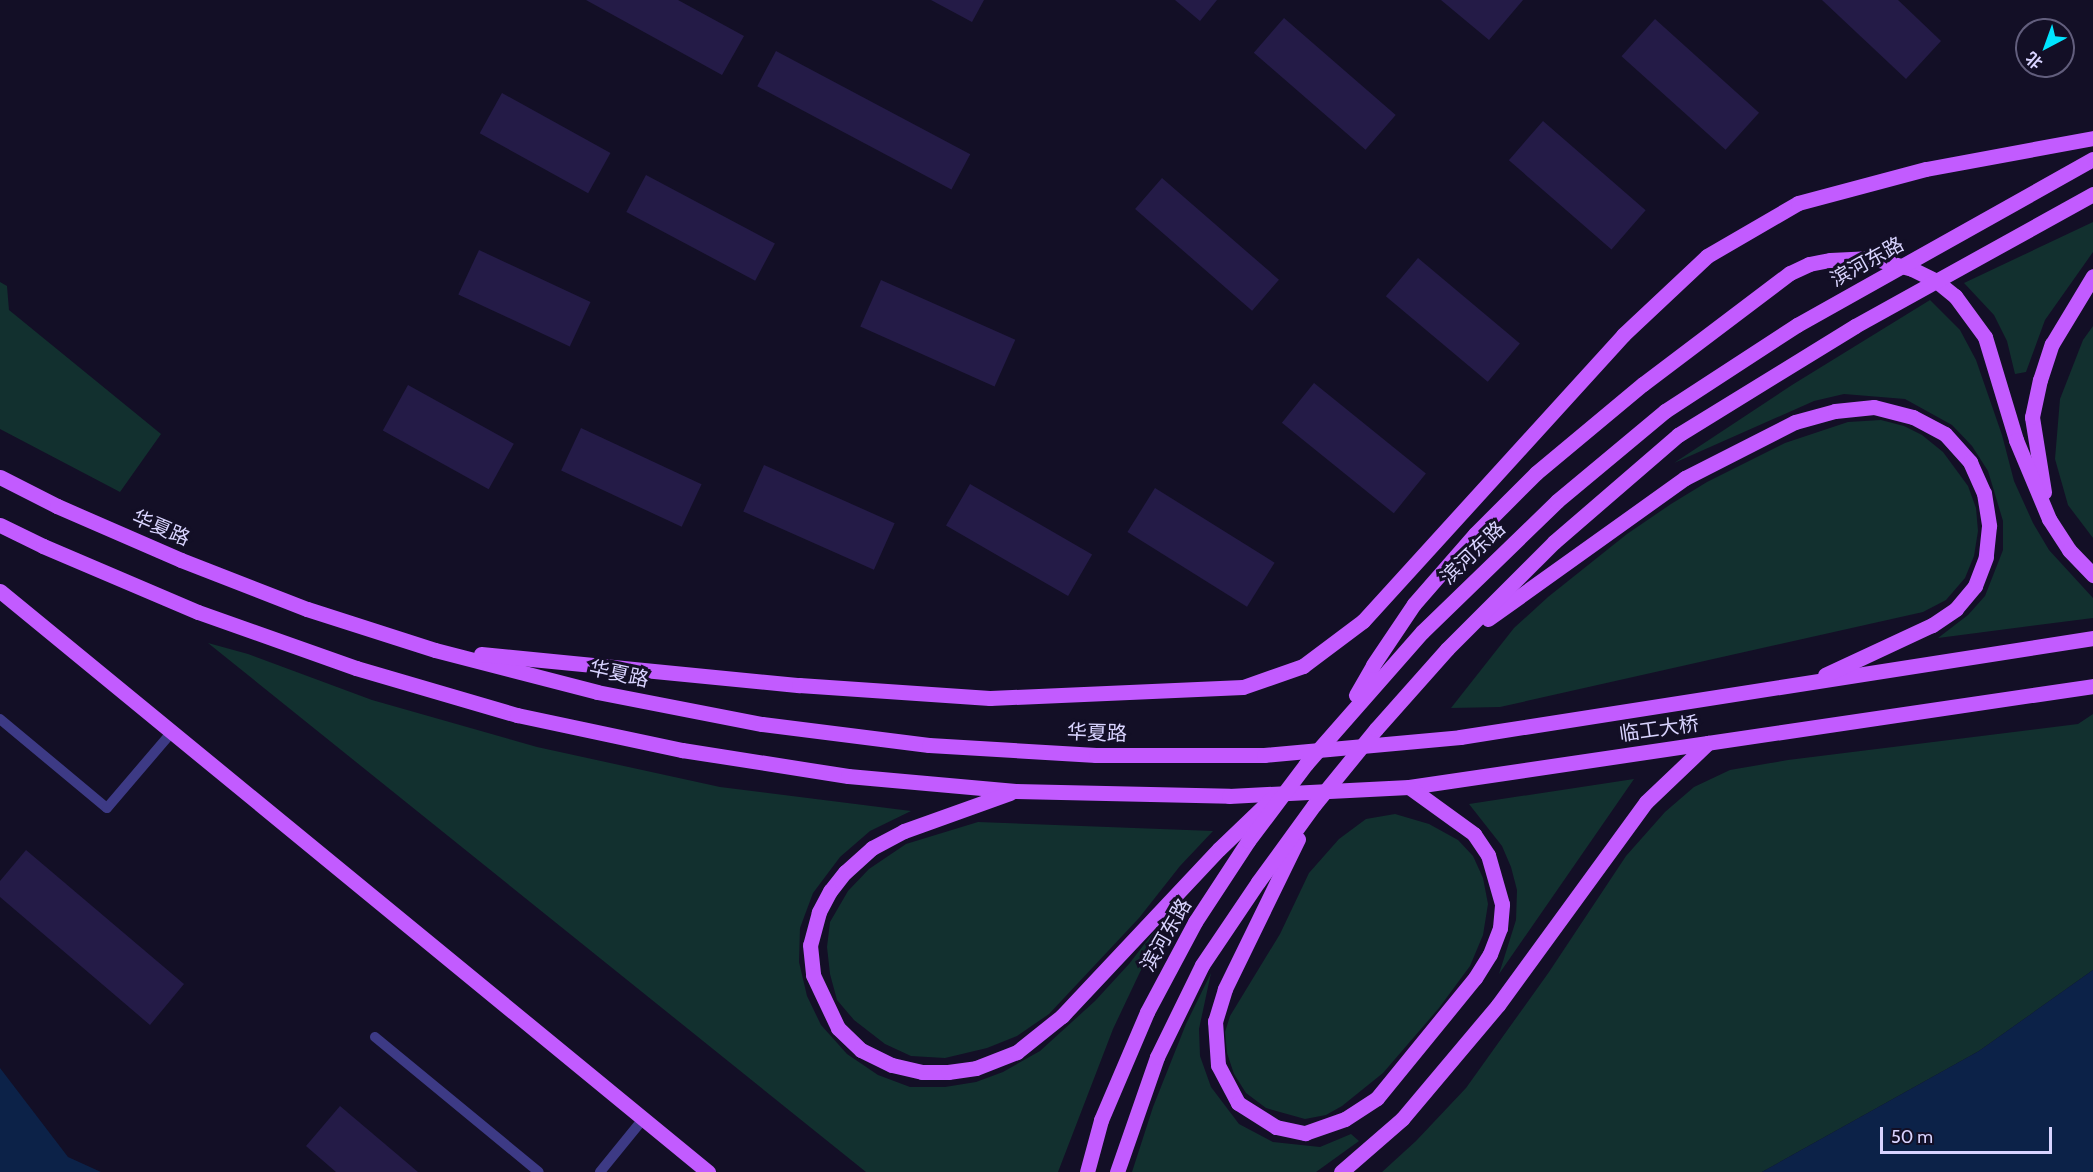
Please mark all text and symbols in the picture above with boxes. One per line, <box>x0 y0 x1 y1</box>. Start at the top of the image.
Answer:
north arrow <box>2015 18 2075 78</box>
text: 北 <box>2022 48 2046 73</box>
street label: 滨河东路 <box>1826 232 1908 292</box>
street label: 华夏路 <box>129 505 193 551</box>
street label: 滨河东路 <box>1436 517 1510 589</box>
street label: 华夏路 <box>587 656 651 692</box>
street label: 临工大桥 <box>1618 712 1700 746</box>
street label: 华夏路 <box>1067 720 1127 746</box>
street label: 滨河东路 <box>1136 894 1196 976</box>
scale bar <box>1883 1115 2056 1153</box>
text: 50 m <box>1891 1126 1933 1148</box>

